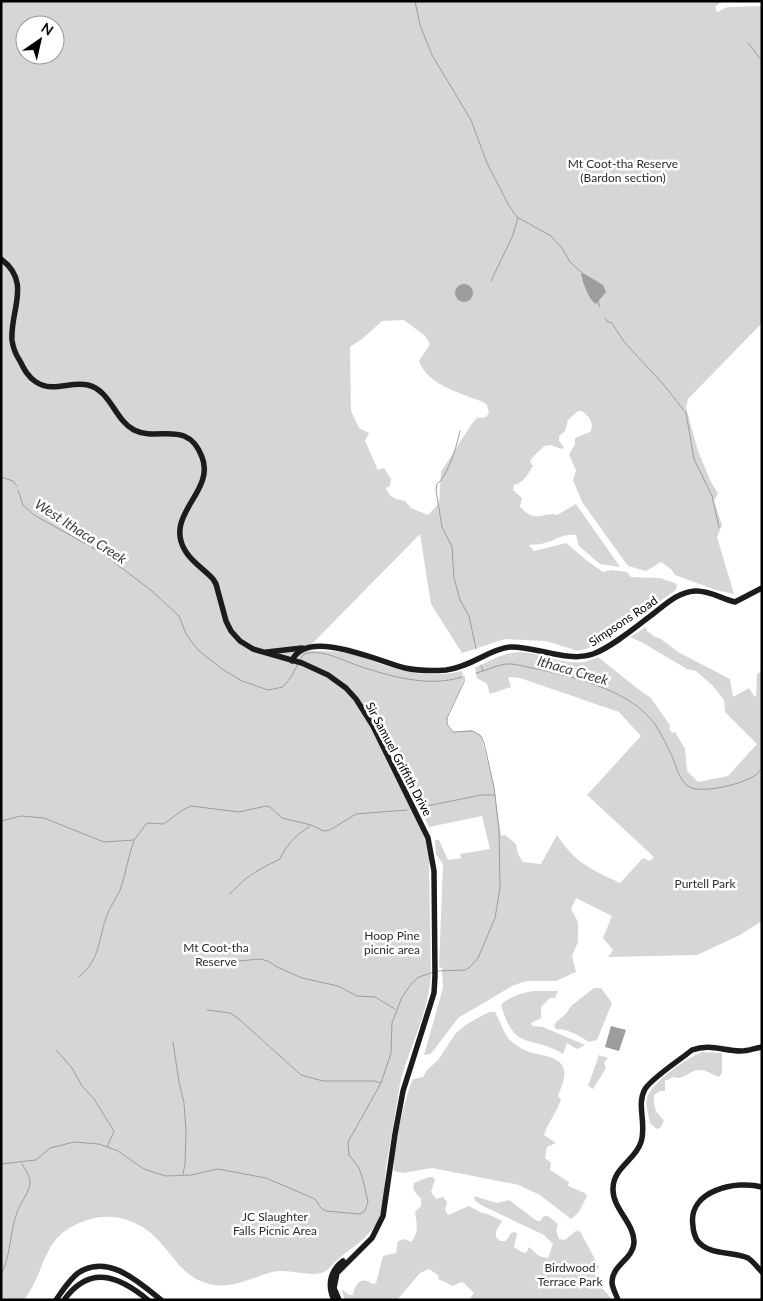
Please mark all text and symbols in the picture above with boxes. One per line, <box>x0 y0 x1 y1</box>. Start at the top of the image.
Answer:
north arrow <box>15 15 65 65</box>
text: N <box>38 19 57 39</box>
park label: Mt Coot-tha Reserve (Bardon section) <box>568 156 678 185</box>
water label: West Ithaca Creek <box>32 495 130 567</box>
street label: Simpsons Road <box>586 593 660 649</box>
water label: Ithaca Creek <box>536 652 611 688</box>
street label: Sir Samuel Griffith Drive <box>363 699 435 819</box>
park label: Purtell Park <box>675 876 736 891</box>
park label: Hoop Pine picnic area <box>364 928 420 957</box>
park label: Mt Coot-tha Reserve <box>183 940 249 969</box>
park label: JC Slaughter Falls Picnic Area <box>233 1209 317 1238</box>
park label: Birdwood Terrace Park <box>537 1260 603 1289</box>

